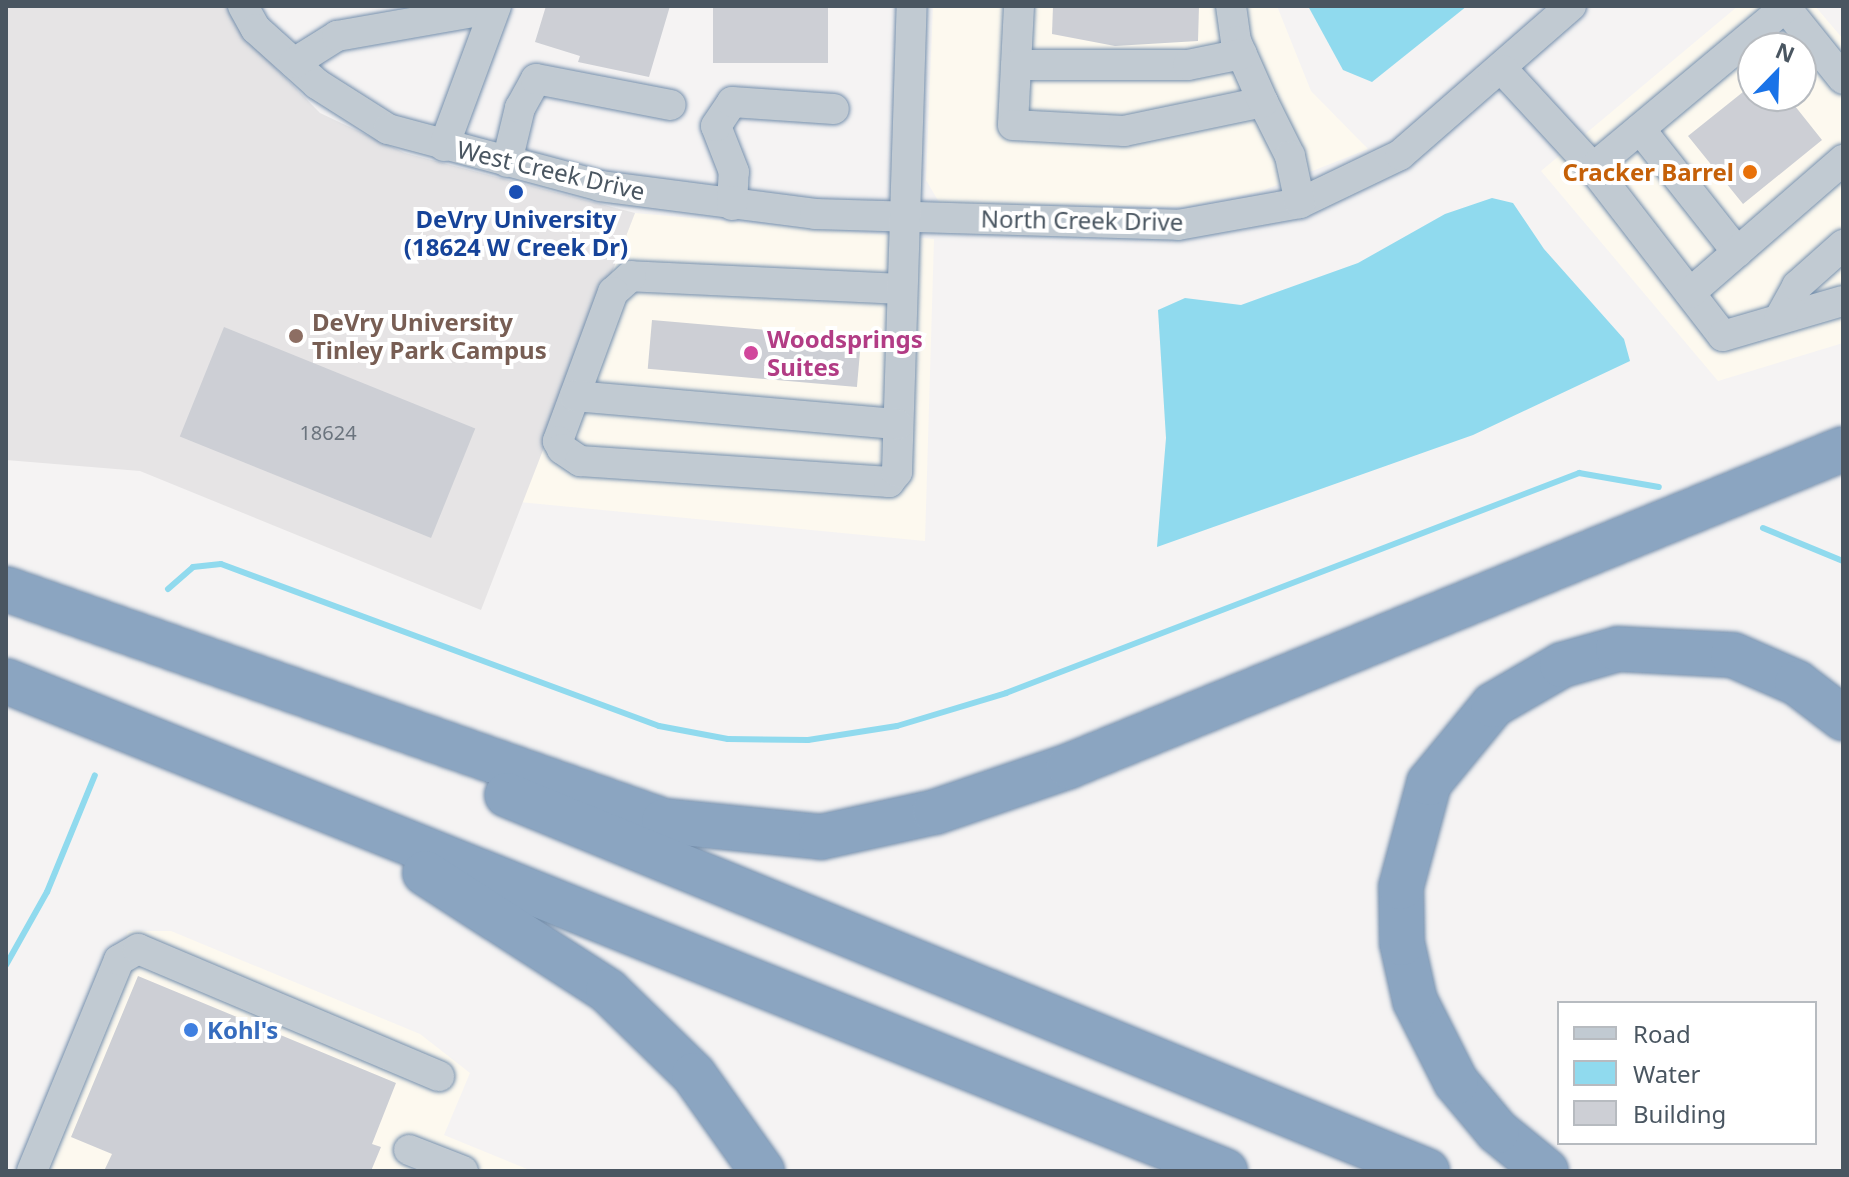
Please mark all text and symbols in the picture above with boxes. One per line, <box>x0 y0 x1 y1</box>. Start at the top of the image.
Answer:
north arrow <box>1737 32 1817 112</box>
text: N <box>1771 34 1800 69</box>
street label: West Creek Drive <box>454 134 648 206</box>
place label: Cracker Barrel <box>1563 158 1734 186</box>
marker: Cracker Barrel <box>1741 163 1759 181</box>
marker: DeVry University (18624 W Creek Dr) <box>507 183 525 201</box>
street label: North Creek Drive <box>981 204 1183 236</box>
place label: DeVry University (18624 W Creek Dr) <box>404 205 628 261</box>
place label: DeVry University Tinley Park Campus <box>312 308 547 364</box>
place label: Woodsprings Suites <box>767 325 923 381</box>
marker: DeVry University Tinley Park Campus <box>287 327 305 345</box>
marker: Woodsprings Suites <box>742 344 760 362</box>
house number: 18624 <box>299 420 357 444</box>
legend <box>1557 1001 1817 1145</box>
place label: Kohl's <box>207 1016 278 1044</box>
text: Road <box>1633 1017 1691 1050</box>
marker: Kohl's <box>182 1021 200 1039</box>
text: Water <box>1633 1057 1700 1090</box>
text: Building <box>1633 1097 1726 1130</box>

